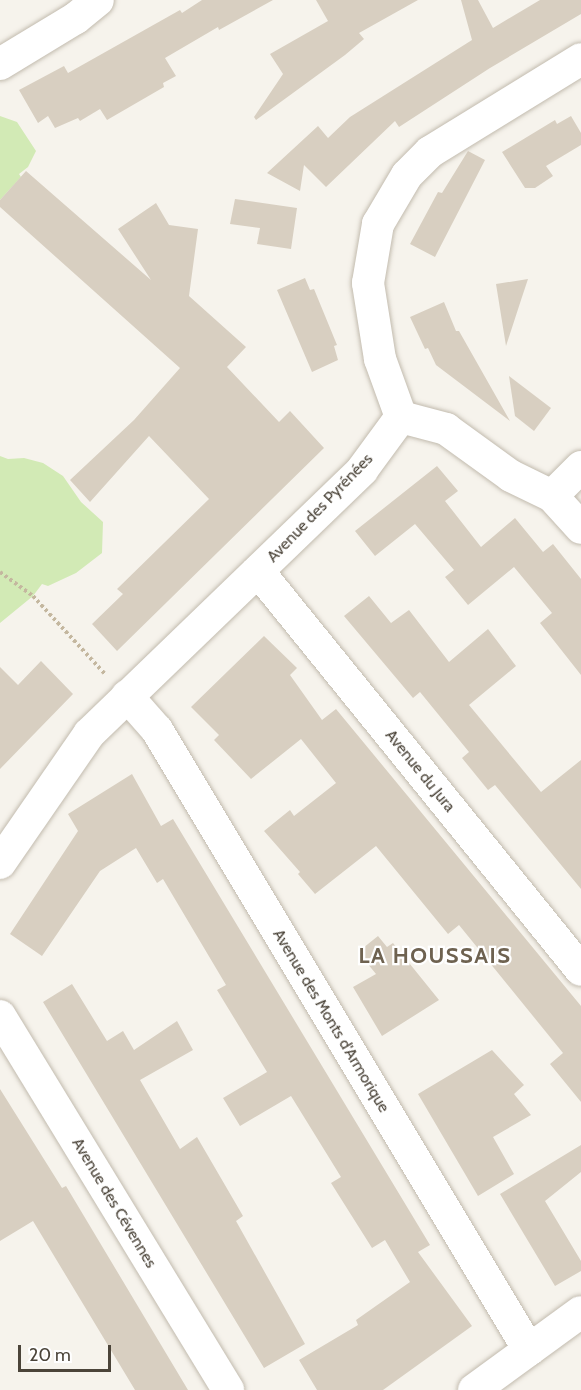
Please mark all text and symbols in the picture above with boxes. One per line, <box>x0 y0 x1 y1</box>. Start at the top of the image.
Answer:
street label: Avenue des Pyrénées <box>263 450 377 566</box>
street label: Avenue du Jura <box>381 726 459 816</box>
street label: Avenue des Monts d'Armorique <box>269 926 393 1116</box>
district label: LA HOUSSAIS <box>358 943 512 969</box>
street label: Avenue des Cévennes <box>68 1135 160 1271</box>
scale bar <box>21 1333 114 1371</box>
text: 20 m <box>29 1344 71 1366</box>

